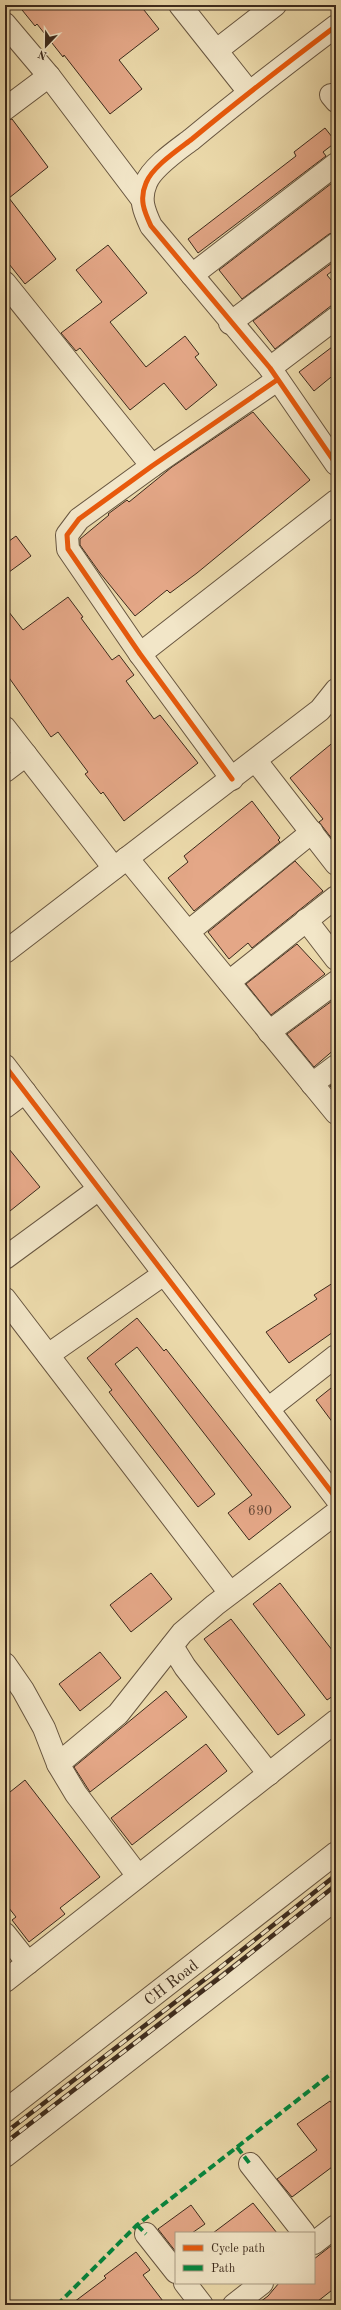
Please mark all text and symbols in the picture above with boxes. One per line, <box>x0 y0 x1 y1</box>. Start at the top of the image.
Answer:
north arrow <box>26 26 66 66</box>
text: N <box>36 47 49 61</box>
house number: 690 <box>248 1504 272 1518</box>
street label: CH Road <box>142 1958 202 2009</box>
legend <box>175 2232 315 2284</box>
text: Cycle path <box>211 2243 266 2255</box>
text: Path <box>211 2263 236 2275</box>

